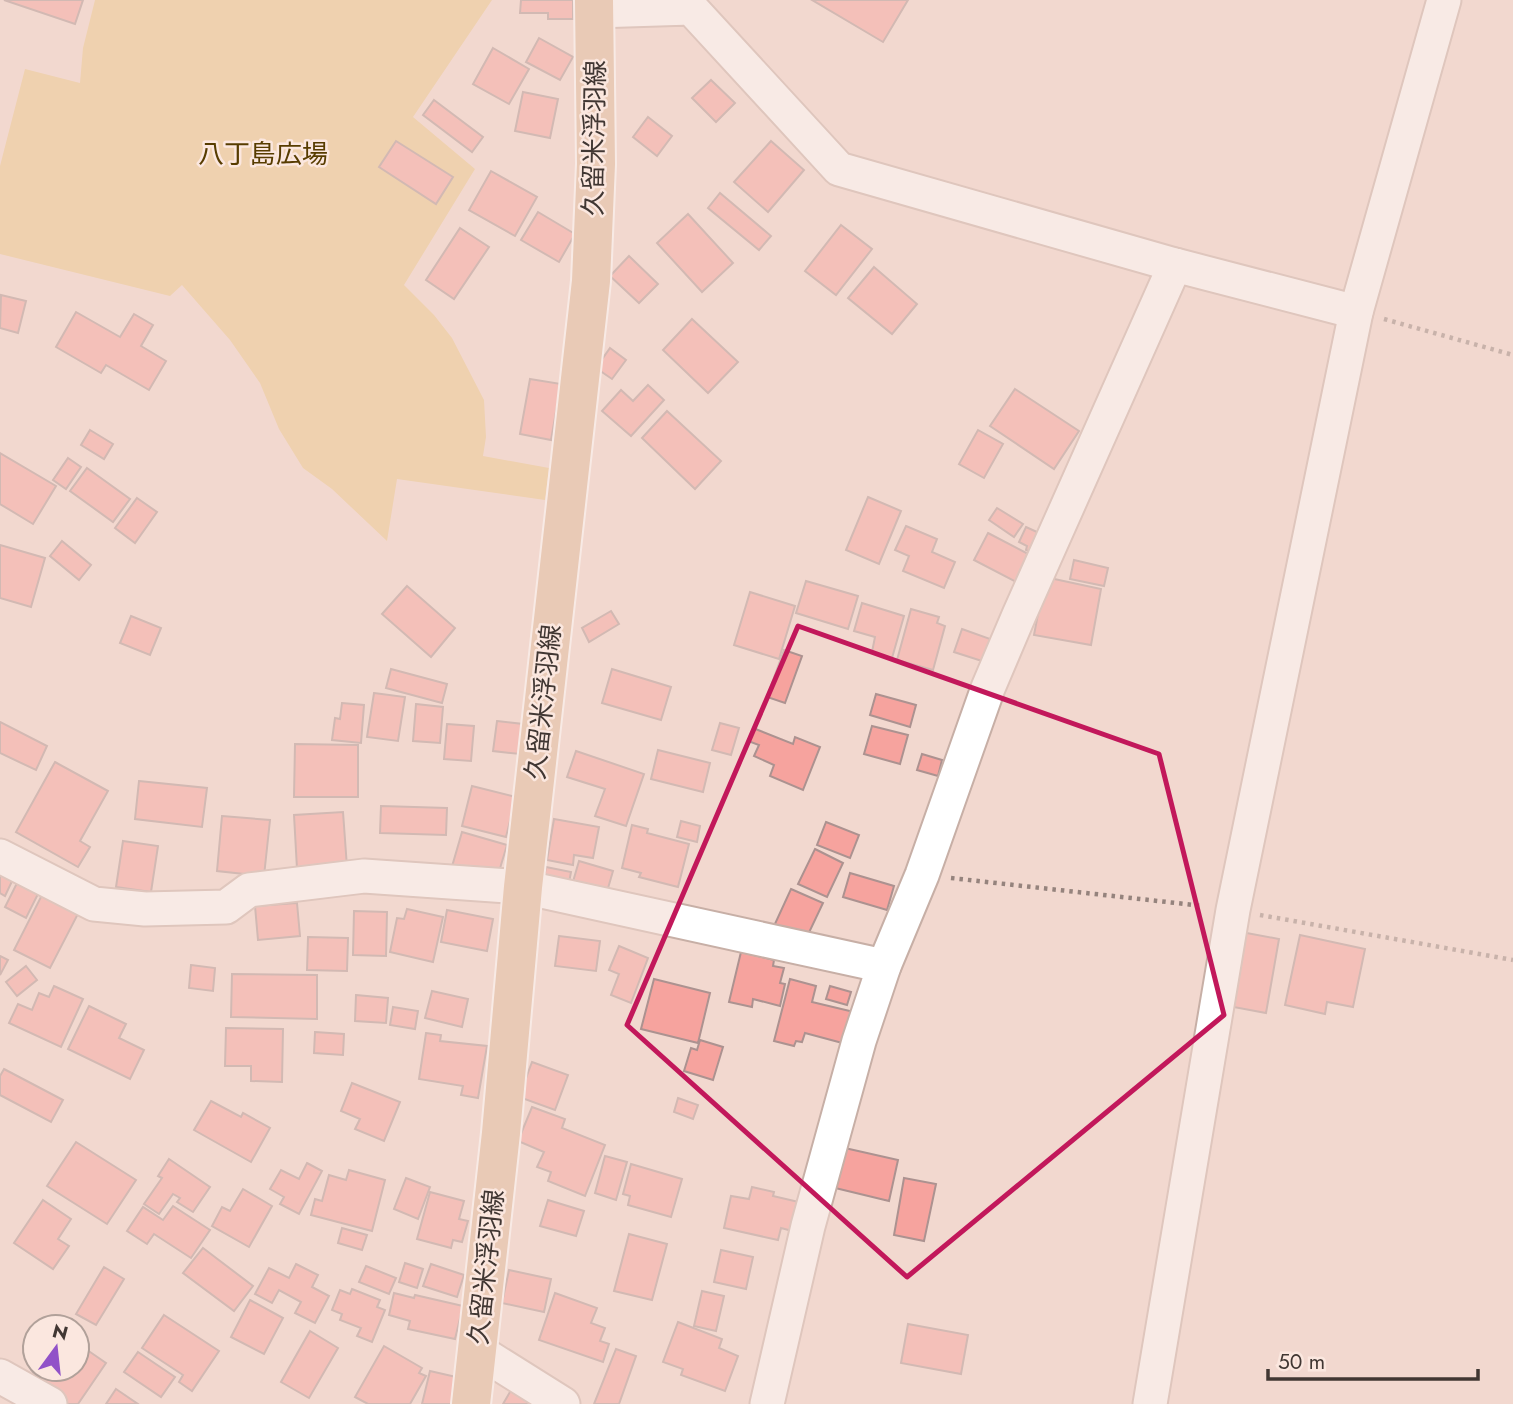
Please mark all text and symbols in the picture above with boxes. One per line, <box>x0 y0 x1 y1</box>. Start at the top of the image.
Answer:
street label: 久留米浮羽線 <box>574 60 614 216</box>
park label: 八丁島広場 <box>198 135 328 173</box>
street label: 久留米浮羽線 <box>516 622 570 782</box>
street label: 久留米浮羽線 <box>459 1187 513 1347</box>
north arrow <box>21 1313 91 1383</box>
text: N <box>49 1317 71 1347</box>
scale bar <box>1268 1338 1478 1382</box>
text: 50 m <box>1278 1347 1325 1377</box>

